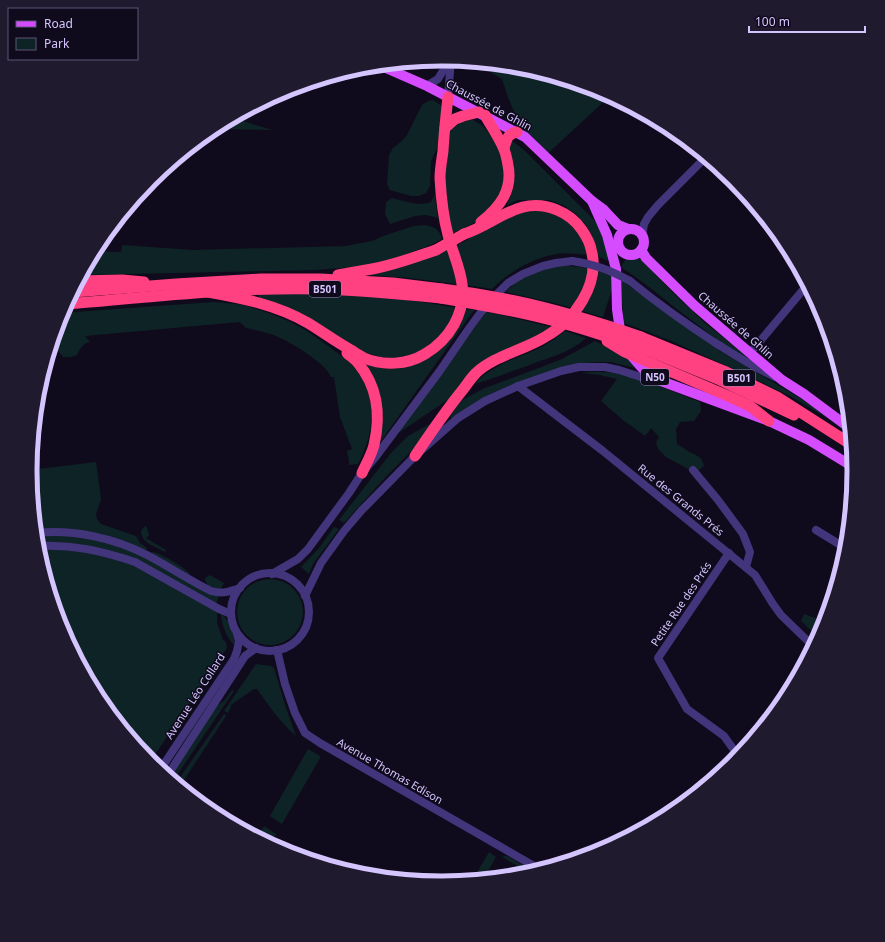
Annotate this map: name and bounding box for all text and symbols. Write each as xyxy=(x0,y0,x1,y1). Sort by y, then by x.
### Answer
legend xyxy=(8,8,138,60)
scale bar xyxy=(749,8,865,34)
text: 100 m xyxy=(755,13,790,30)
text: Road xyxy=(44,15,73,32)
text: Park xyxy=(44,35,70,52)
street label: Chaussée de Ghlin xyxy=(443,75,535,134)
road number: B501 xyxy=(309,281,341,297)
street label: Chaussée de Ghlin xyxy=(695,288,777,362)
road number: N50 xyxy=(641,369,669,385)
road number: B501 xyxy=(723,370,755,386)
street label: Rue des Grands Prés xyxy=(635,460,727,539)
street label: Petite Rue des Prés xyxy=(647,559,714,649)
street label: Avenue Léo Collard xyxy=(161,650,228,742)
street label: Avenue Thomas Edison xyxy=(335,734,446,807)

